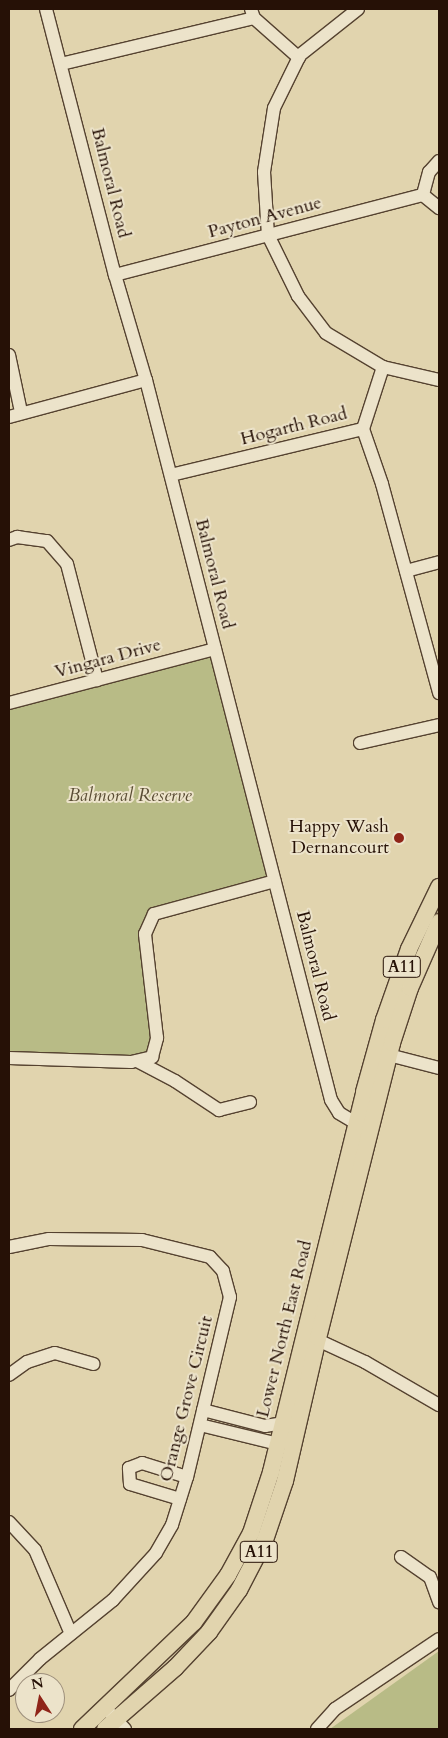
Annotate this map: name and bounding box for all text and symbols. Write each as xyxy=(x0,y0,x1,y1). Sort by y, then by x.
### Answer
street label: Balmoral Road xyxy=(86,126,134,240)
street label: Payton Avenue xyxy=(206,192,324,244)
street label: Hogarth Road xyxy=(238,403,350,451)
street label: Balmoral Road xyxy=(190,517,238,631)
street label: Vingara Drive xyxy=(53,634,163,684)
park label: Balmoral Reserve xyxy=(68,785,192,807)
place label: Happy Wash Dernancourt xyxy=(289,817,389,860)
marker: Happy Wash Dernancourt xyxy=(393,832,405,844)
street label: Balmoral Road xyxy=(291,909,339,1023)
road number: A11 xyxy=(382,954,422,980)
street label: Lower North East Road xyxy=(253,1238,317,1420)
street label: Orange Grove Circuit xyxy=(156,1314,218,1484)
road number: A11 xyxy=(239,1538,279,1565)
north arrow xyxy=(15,1673,65,1723)
text: N xyxy=(29,1673,45,1694)

